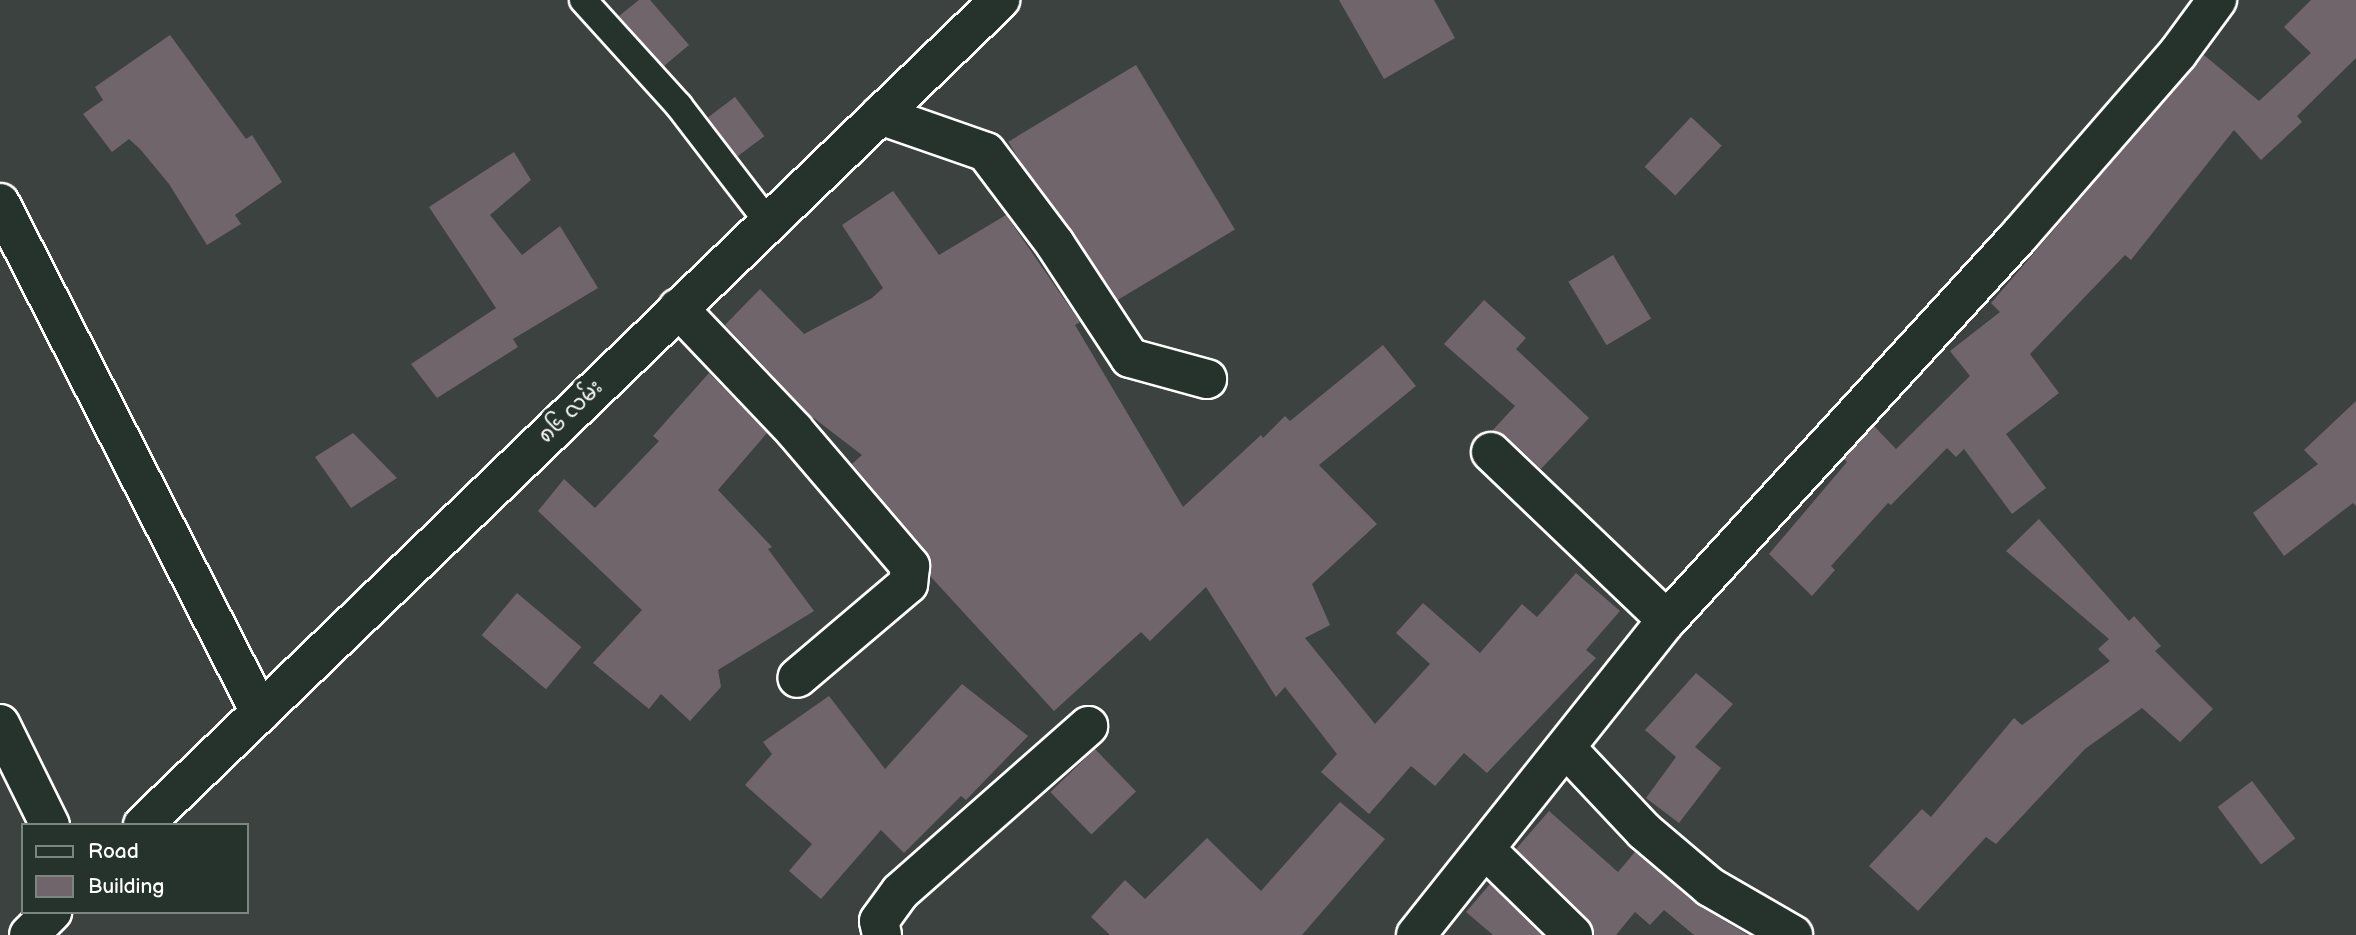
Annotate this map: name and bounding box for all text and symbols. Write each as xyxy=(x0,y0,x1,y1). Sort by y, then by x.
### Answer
street label: ၈၆ လမ်း xyxy=(534,375,608,449)
legend xyxy=(21,823,248,914)
text: Road xyxy=(88,839,139,864)
text: Building xyxy=(88,874,164,899)

